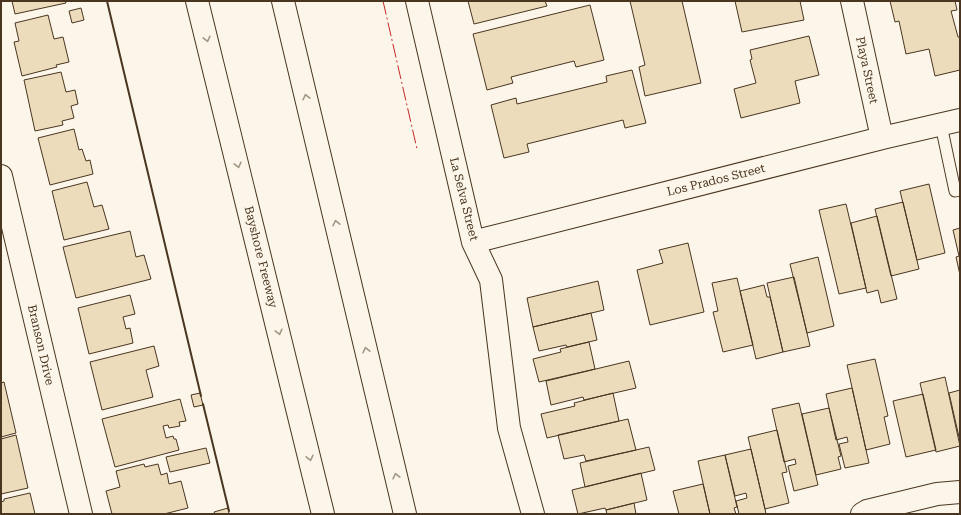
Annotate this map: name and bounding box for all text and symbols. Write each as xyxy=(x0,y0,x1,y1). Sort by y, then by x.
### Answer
street label: Playa Street xyxy=(853,35,881,105)
one-way arrow xyxy=(202,36,210,42)
one-way arrow xyxy=(302,93,310,100)
street label: La Selva Street xyxy=(447,156,481,243)
street label: Los Prados Street xyxy=(665,161,767,199)
one-way arrow xyxy=(233,162,241,168)
street label: Bayshore Freeway xyxy=(242,205,281,310)
one-way arrow xyxy=(332,220,340,226)
street label: Branson Drive xyxy=(25,303,57,387)
one-way arrow xyxy=(274,328,283,335)
one-way arrow xyxy=(362,346,370,353)
one-way arrow xyxy=(305,455,313,462)
one-way arrow xyxy=(392,473,401,480)

